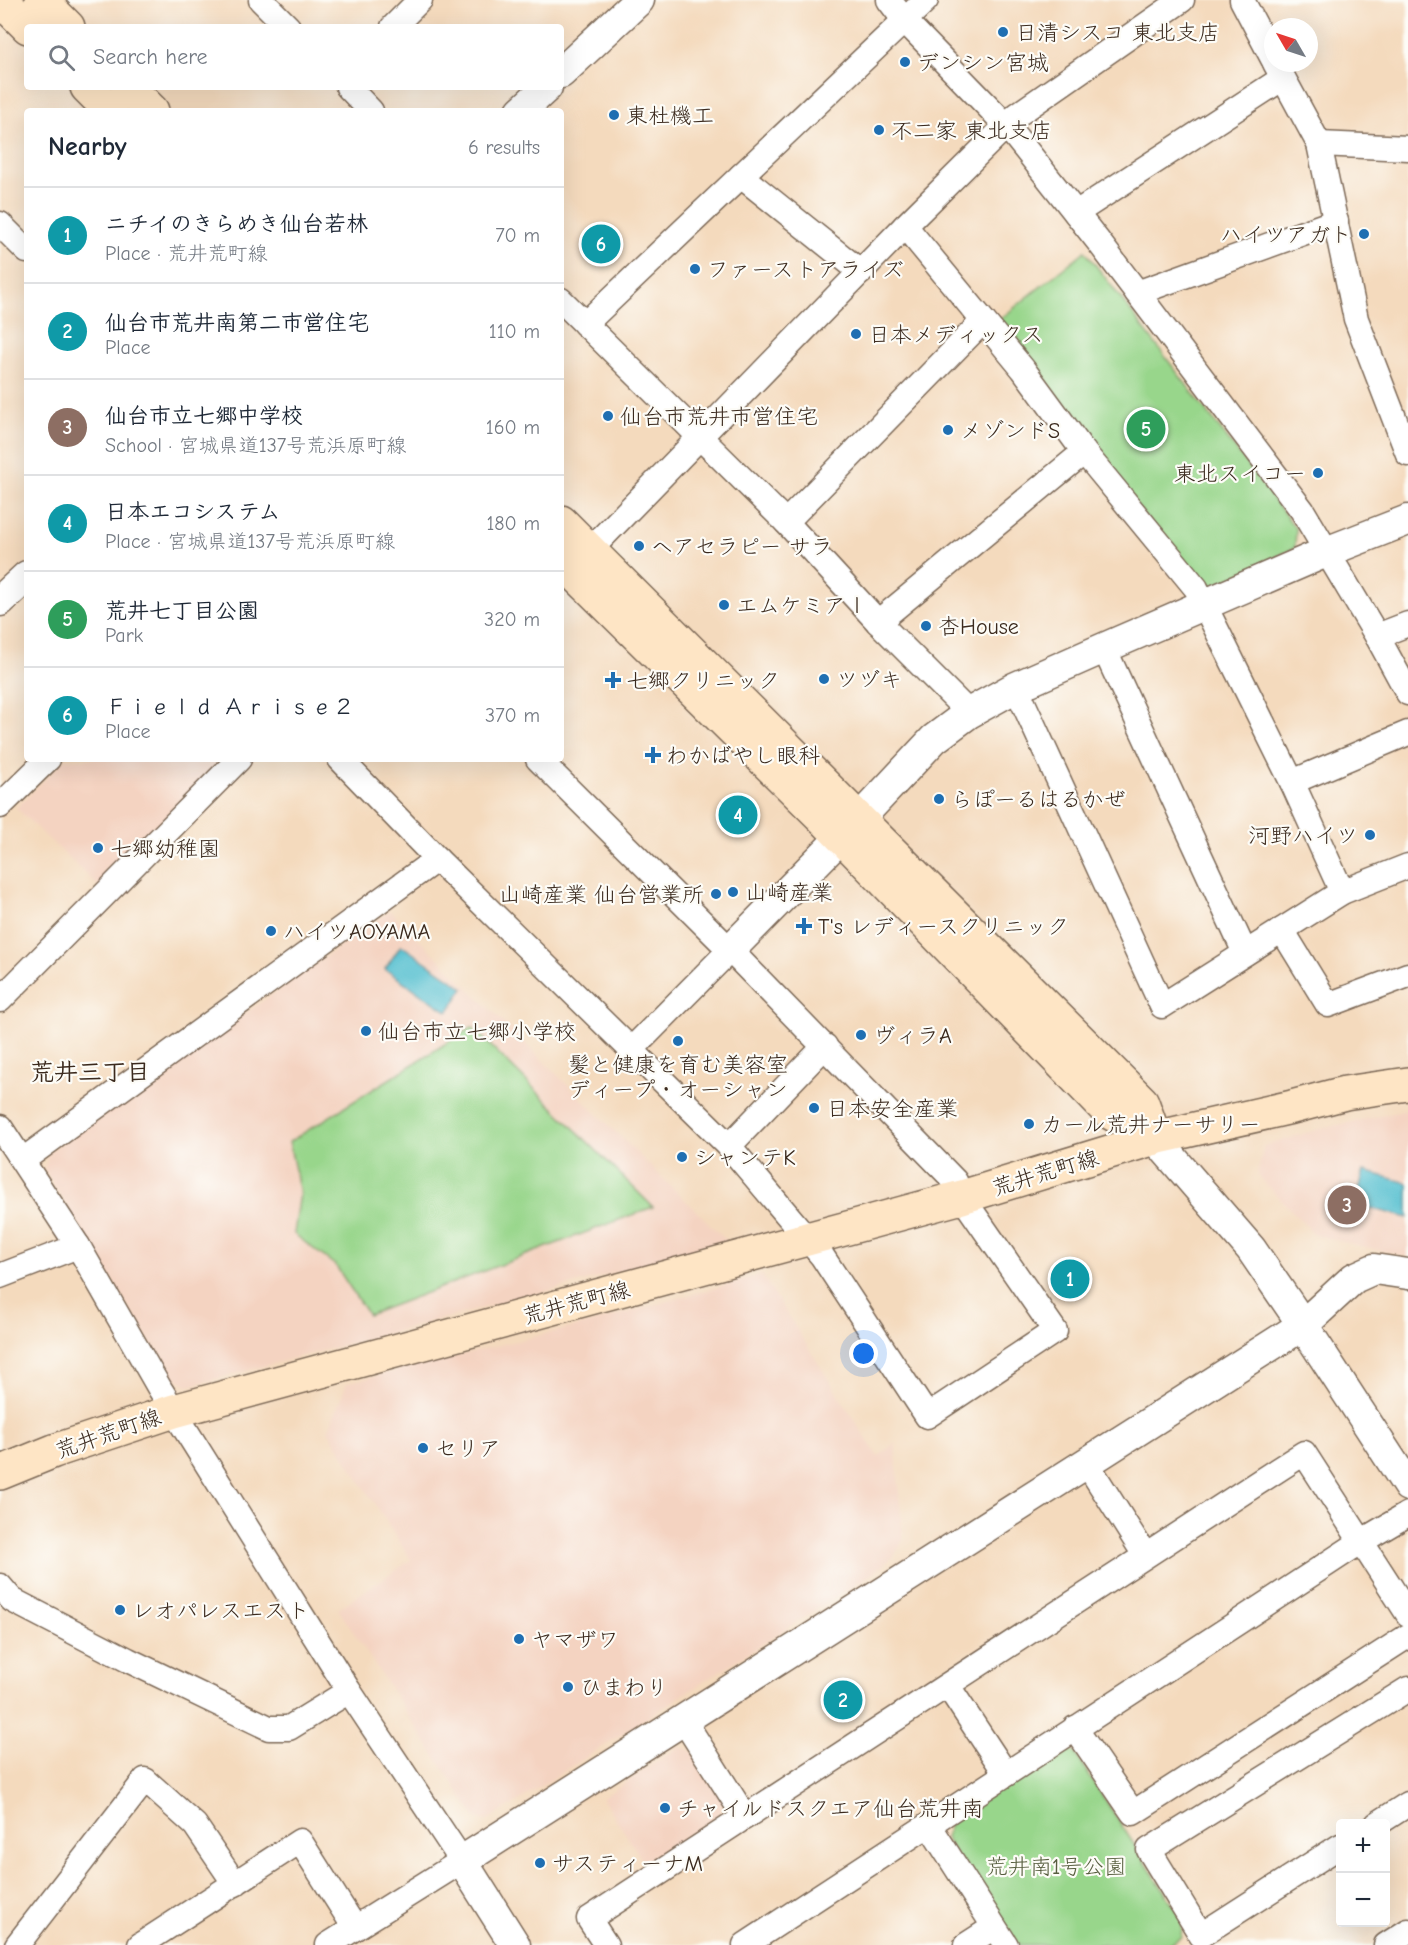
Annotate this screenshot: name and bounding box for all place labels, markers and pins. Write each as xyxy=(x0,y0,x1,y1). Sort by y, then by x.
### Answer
place label: 日清シスコ 東北支店 xyxy=(1015,20,1220,46)
marker: 日清シスコ 東北支店 xyxy=(996,25,1010,39)
place label: デンシン宮城 xyxy=(917,50,1049,76)
marker: デンシン宮城 xyxy=(898,55,912,69)
place label: 東杜機工 xyxy=(626,103,714,129)
marker: 東杜機工 xyxy=(607,108,621,122)
place label: 不二家 東北支店 xyxy=(891,118,1052,144)
marker: 不二家 東北支店 xyxy=(872,123,886,137)
pin: 6 xyxy=(582,222,620,266)
place label: ハイツアガト xyxy=(1220,222,1352,248)
marker: ハイツアガト xyxy=(1357,227,1371,241)
place label: ファーストアライズ xyxy=(707,257,904,283)
marker: ファーストアライズ xyxy=(688,262,702,276)
place label: 日本メディックス xyxy=(868,322,1044,348)
marker: 日本メディックス xyxy=(849,327,863,341)
place label: 仙台市荒井市営住宅 xyxy=(620,404,818,430)
pin: 5 xyxy=(1126,406,1166,452)
marker: 仙台市荒井市営住宅 xyxy=(601,409,615,423)
place label: メゾンドS xyxy=(960,418,1060,444)
marker: メゾンドS xyxy=(941,423,955,437)
place label: 東北スイコー xyxy=(1174,461,1306,487)
marker: 東北スイコー xyxy=(1311,466,1325,480)
place label: ヘアセラピー サラ xyxy=(651,534,833,560)
marker: ヘアセラピー サラ xyxy=(632,539,646,553)
place label: エムケミアⅠ xyxy=(736,593,868,619)
marker: エムケミアⅠ xyxy=(717,598,731,612)
place label: 杏House xyxy=(938,614,1019,640)
marker: 杏House xyxy=(919,619,933,633)
place label: ツヅキ xyxy=(836,667,902,693)
place label: 七郷クリニック xyxy=(626,668,780,694)
marker: 七郷クリニック xyxy=(604,671,622,689)
marker: ツヅキ xyxy=(817,672,831,686)
place label: わかばやし眼科 xyxy=(666,743,820,769)
marker: わかばやし眼科 xyxy=(644,746,662,764)
place label: らぽーるはるかぜ xyxy=(951,787,1126,813)
pin: 4 xyxy=(718,792,758,838)
marker: らぽーるはるかぜ xyxy=(932,792,946,806)
place label: 河野ハイツ xyxy=(1248,823,1358,849)
marker: 河野ハイツ xyxy=(1363,828,1377,842)
place label: 七郷幼稚園 xyxy=(110,836,220,862)
marker: 七郷幼稚園 xyxy=(91,841,105,855)
place label: 山崎産業 xyxy=(745,880,833,906)
place label: 山崎産業 仙台営業所 xyxy=(499,882,704,908)
marker: 山崎産業 xyxy=(726,885,740,899)
marker: 山崎産業 仙台営業所 xyxy=(709,887,723,901)
place label: T's レディースクリニック xyxy=(818,914,1069,940)
marker: T's レディースクリニック xyxy=(795,917,813,935)
place label: ハイツAOYAMA xyxy=(283,919,430,945)
marker: ハイツAOYAMA xyxy=(264,924,278,938)
place label: 仙台市立七郷小学校 xyxy=(378,1019,576,1045)
place label: ヴィラA xyxy=(873,1023,952,1049)
marker: 仙台市立七郷小学校 xyxy=(359,1024,373,1038)
marker: ヴィラA xyxy=(854,1028,868,1042)
marker: 髪と健康を育む美容室 ディープ・オーシャン xyxy=(671,1034,685,1048)
place label: 髪と健康を育む美容室 ディープ・オーシャン xyxy=(568,1052,788,1103)
place label: 日本安全産業 xyxy=(826,1096,958,1122)
marker: 日本安全産業 xyxy=(807,1101,821,1115)
place label: カール荒井ナーサリー xyxy=(1041,1112,1261,1138)
marker: カール荒井ナーサリー xyxy=(1022,1117,1036,1131)
place label: シャンテK xyxy=(694,1145,796,1171)
marker: シャンテK xyxy=(675,1150,689,1164)
pin: 3 xyxy=(1328,1182,1366,1228)
pin: 1 xyxy=(1050,1256,1090,1302)
place label: セリア xyxy=(435,1436,501,1462)
marker: セリア xyxy=(416,1441,430,1455)
place label: レオパレスエスト xyxy=(132,1598,310,1624)
marker: レオパレスエスト xyxy=(113,1603,127,1617)
place label: ヤマザワ xyxy=(531,1627,619,1653)
marker: ヤマザワ xyxy=(512,1632,526,1646)
place label: ひまわり xyxy=(580,1675,668,1701)
pin: 2 xyxy=(824,1678,862,1722)
marker: ひまわり xyxy=(561,1680,575,1694)
place label: チャイルドスクエア仙台荒井南 xyxy=(677,1796,983,1822)
marker: チャイルドスクエア仙台荒井南 xyxy=(658,1801,672,1815)
place label: サスティーナM xyxy=(552,1851,703,1877)
marker: サスティーナM xyxy=(533,1856,547,1870)

